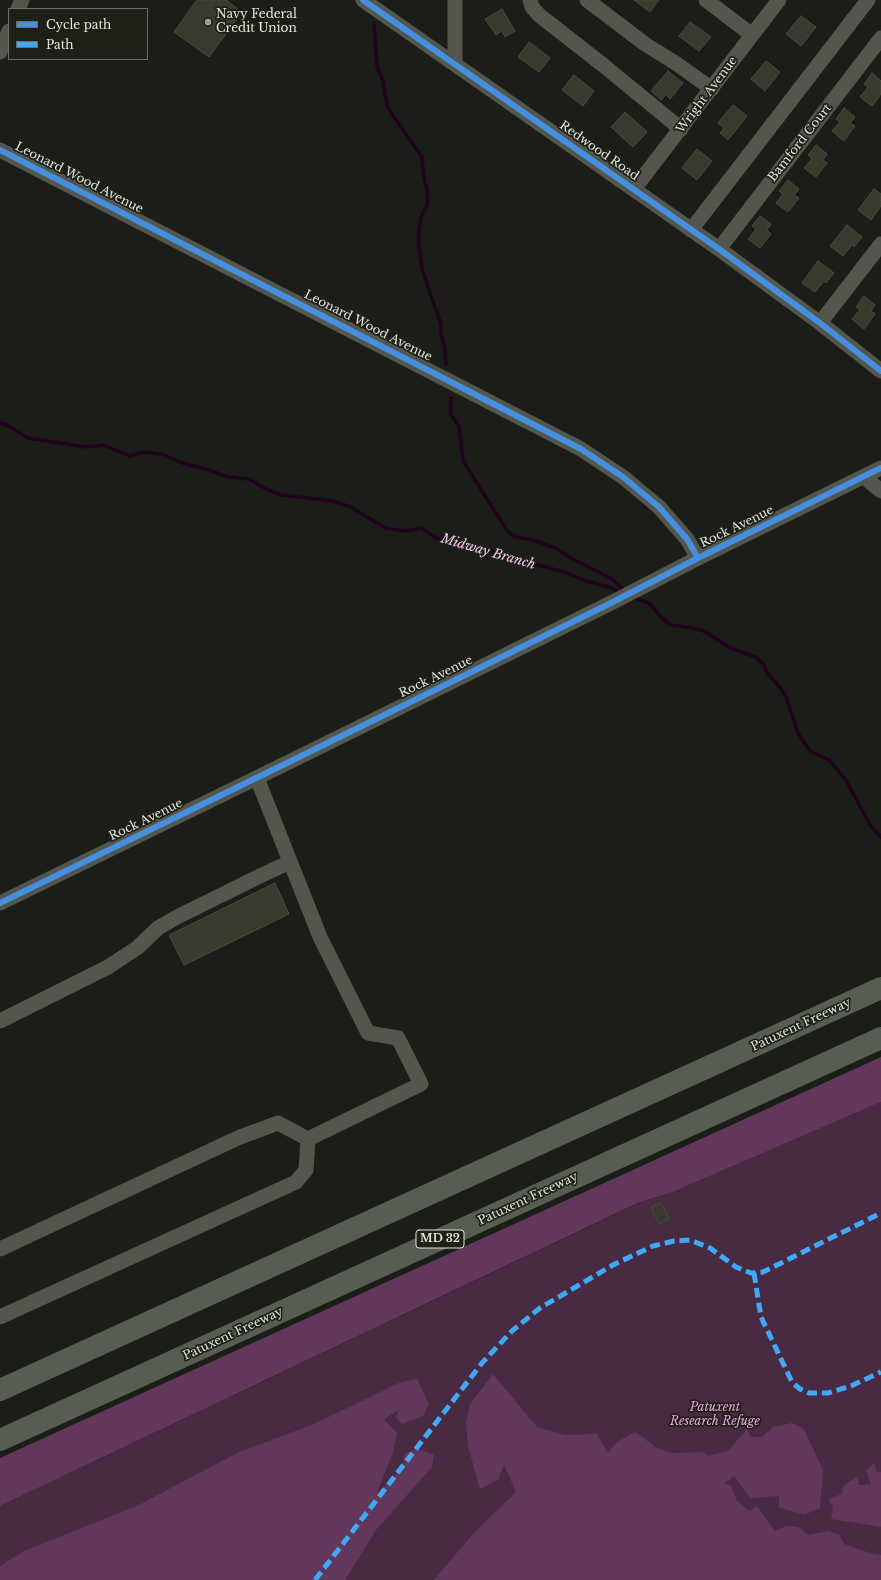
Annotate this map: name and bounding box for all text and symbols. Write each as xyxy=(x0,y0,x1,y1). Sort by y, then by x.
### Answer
legend xyxy=(8,8,148,60)
place label: Navy Federal Credit Union xyxy=(216,8,297,36)
text: Cycle path xyxy=(46,17,111,32)
marker: Navy Federal Credit Union xyxy=(203,17,213,27)
text: Path xyxy=(46,37,74,52)
street label: Wright Avenue xyxy=(673,54,741,136)
street label: Bamford Court xyxy=(765,101,835,185)
street label: Redwood Road xyxy=(557,118,641,184)
street label: Leonard Wood Avenue xyxy=(13,139,145,217)
street label: Leonard Wood Avenue xyxy=(302,287,434,365)
street label: Rock Avenue xyxy=(698,503,776,551)
water label: Midway Branch xyxy=(439,531,537,573)
street label: Rock Avenue xyxy=(397,653,475,701)
street label: Rock Avenue xyxy=(107,796,185,844)
street label: Patuxent Freeway xyxy=(749,995,853,1055)
street label: Patuxent Freeway xyxy=(476,1169,580,1229)
road number: MD 32 xyxy=(416,1230,464,1248)
street label: Patuxent Freeway xyxy=(181,1304,285,1364)
park label: Patuxent Research Refuge xyxy=(670,1401,760,1429)

